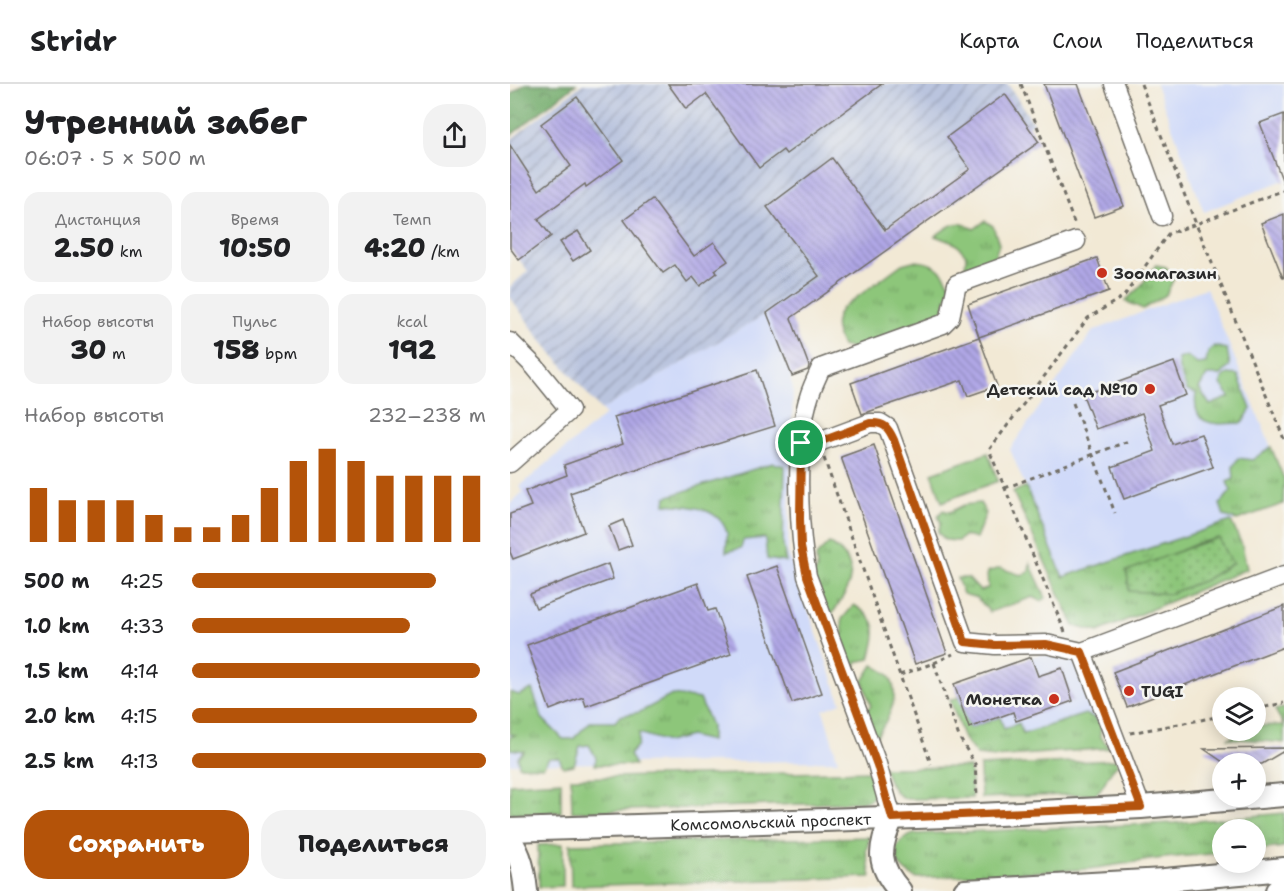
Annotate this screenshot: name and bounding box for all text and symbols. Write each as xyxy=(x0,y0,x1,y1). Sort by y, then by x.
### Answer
text: Stridr xyxy=(30,22,117,60)
text: Карта xyxy=(959,27,1019,55)
text: Слои xyxy=(1052,27,1103,55)
text: Поделиться xyxy=(1136,27,1254,55)
text: Утренний забег xyxy=(24,100,307,145)
button: share xyxy=(423,104,486,167)
text: 06:07 · 5 × 500 m xyxy=(24,145,206,171)
text: Дистанция xyxy=(55,209,141,230)
text: Время xyxy=(231,209,279,230)
text: Темп xyxy=(393,209,431,230)
text: 2.50 xyxy=(54,230,114,265)
text: 10:50 xyxy=(219,230,291,265)
text: 4:20 xyxy=(364,230,426,265)
text: km xyxy=(114,241,142,262)
text: /km xyxy=(426,241,460,262)
place label: Зоомагазин xyxy=(1114,263,1217,284)
marker: Зоомагазин xyxy=(1095,266,1109,280)
text: Набор высоты xyxy=(42,311,154,332)
text: Пульс xyxy=(233,311,277,332)
text: kcal xyxy=(396,311,428,332)
text: 30 xyxy=(70,332,107,367)
text: 158 xyxy=(213,332,260,367)
text: 192 xyxy=(388,332,436,367)
text: m xyxy=(107,343,126,364)
text: bpm xyxy=(260,343,297,364)
place label: Детский сад №10 xyxy=(987,379,1138,400)
marker: Детский сад №10 xyxy=(1143,382,1157,396)
text: Набор высоты xyxy=(24,402,164,428)
text: 232–238 m xyxy=(368,402,486,428)
pin xyxy=(775,417,826,468)
icon: arrive xyxy=(784,426,817,459)
text: 500 m xyxy=(24,568,90,594)
text: 4:25 xyxy=(120,568,164,594)
text: 1.0 km xyxy=(24,613,89,639)
text: 4:33 xyxy=(120,613,164,639)
text: 1.5 km xyxy=(24,658,88,684)
text: 4:14 xyxy=(120,658,159,684)
place label: TUGI xyxy=(1141,681,1184,702)
marker: TUGI xyxy=(1122,684,1136,698)
map controls xyxy=(1212,687,1266,873)
button: layers xyxy=(1212,687,1266,741)
place label: Монетка xyxy=(966,689,1042,710)
marker: Монетка xyxy=(1047,692,1061,706)
text: 2.0 km xyxy=(24,703,95,729)
text: 4:15 xyxy=(120,703,158,729)
text: 2.5 km xyxy=(24,748,94,774)
text: 4:13 xyxy=(120,748,159,774)
button: + xyxy=(1212,753,1266,807)
street label: Комсомольский проспект xyxy=(670,808,872,836)
button: Сохранить xyxy=(24,810,249,879)
button: Поделиться xyxy=(261,810,486,879)
button: − xyxy=(1212,819,1266,873)

